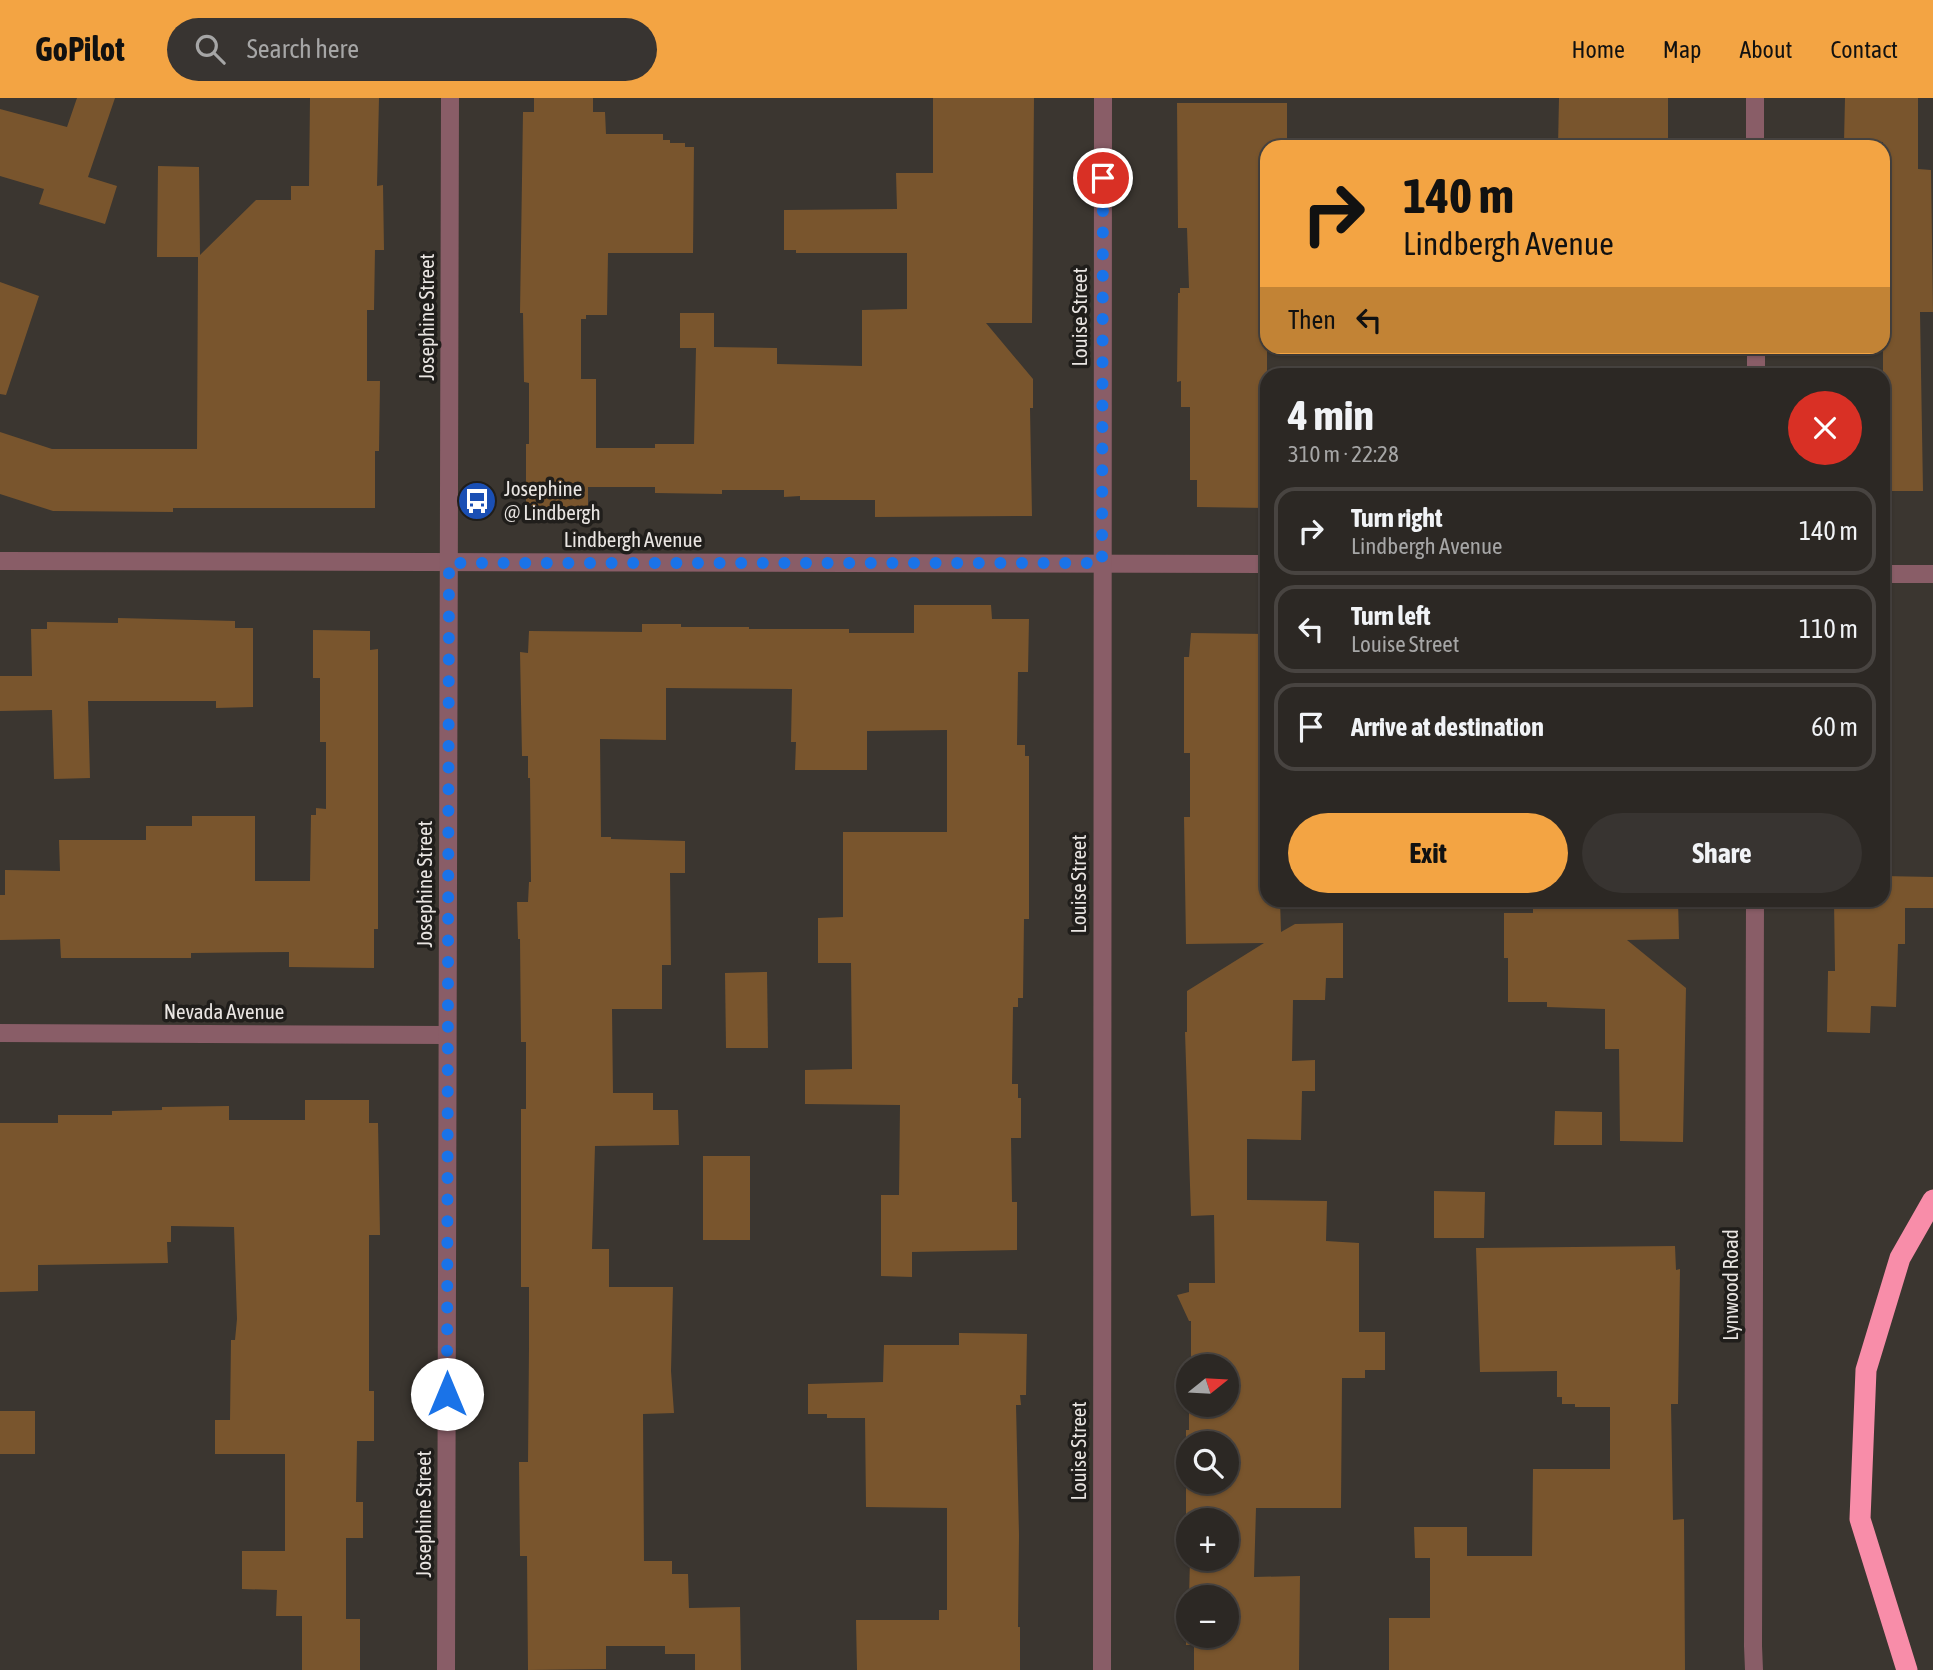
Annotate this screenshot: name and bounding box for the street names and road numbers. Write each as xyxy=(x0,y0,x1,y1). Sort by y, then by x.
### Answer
street label: Josephine Street xyxy=(414,253,438,381)
street label: Louise Street xyxy=(1067,268,1091,366)
street label: Lindbergh Avenue xyxy=(564,527,702,551)
street label: Josephine Street xyxy=(412,820,436,948)
street label: Louise Street xyxy=(1066,835,1090,933)
street label: Nevada Avenue xyxy=(164,999,284,1023)
street label: Lynwood Road xyxy=(1718,1229,1742,1341)
street label: Louise Street xyxy=(1066,1402,1090,1500)
street label: Josephine Street xyxy=(411,1450,435,1578)

